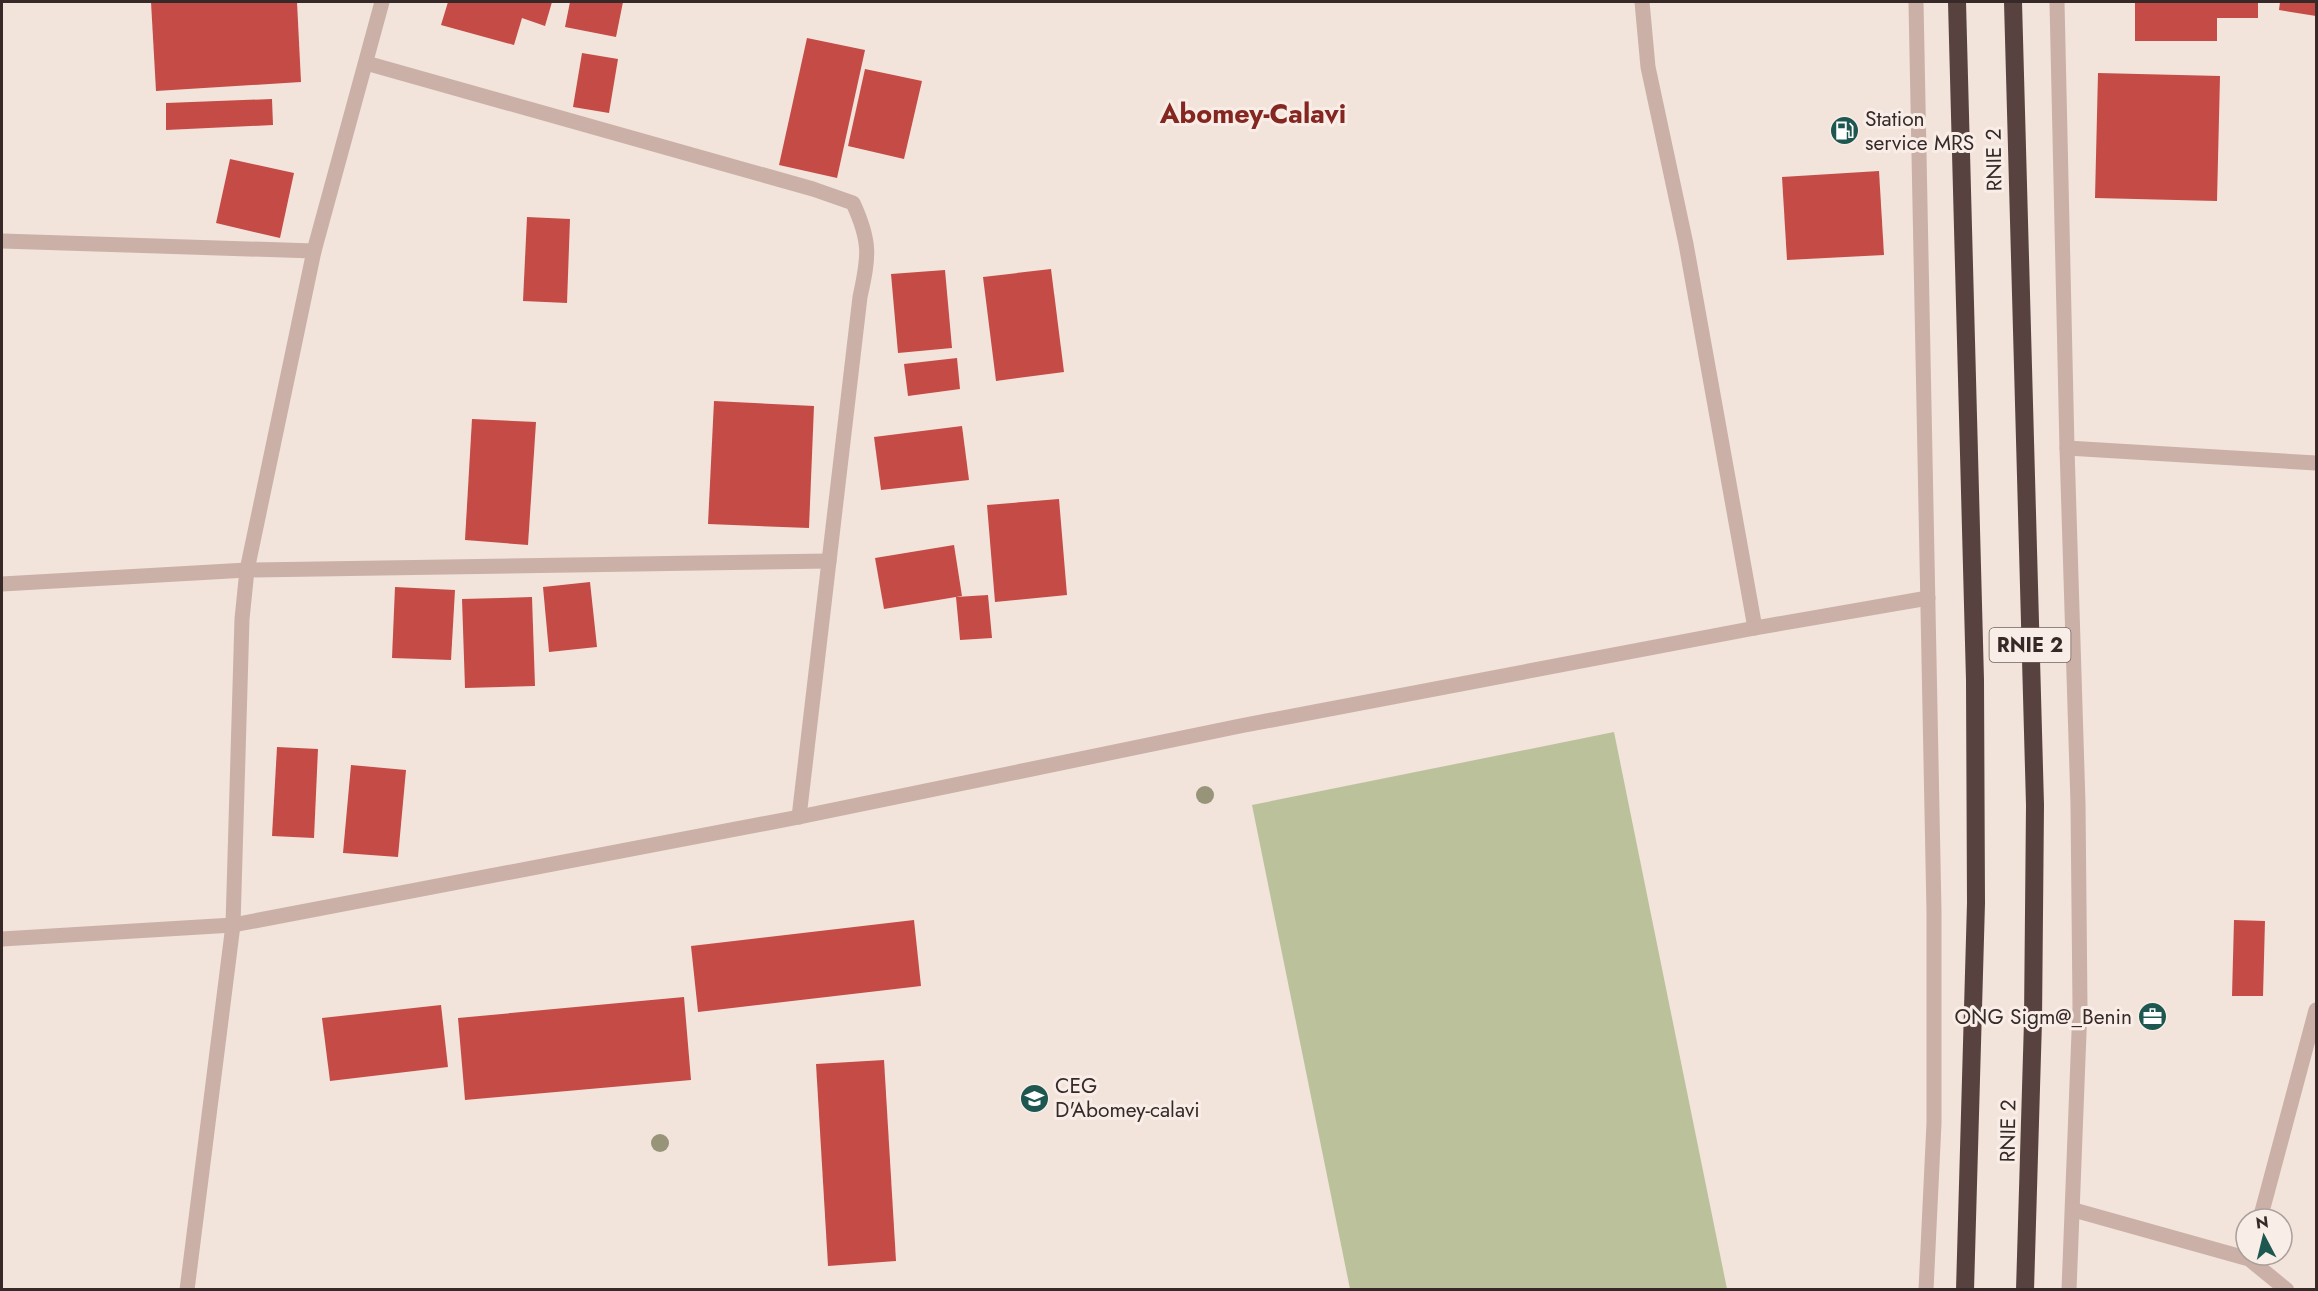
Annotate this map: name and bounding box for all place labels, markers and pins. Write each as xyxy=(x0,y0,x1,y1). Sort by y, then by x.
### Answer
place label: Station service MRS xyxy=(1865,104,1974,158)
fuel station icon: Station service MRS xyxy=(1828,115,1860,147)
office icon: ONG Sigm@_Benin xyxy=(2137,1001,2169,1033)
place label: ONG Sigm@_Benin xyxy=(1955,1002,2132,1032)
place label: CEG D'Abomey-calavi xyxy=(1055,1071,1200,1125)
school or university icon: CEG D'Abomey-calavi xyxy=(1018,1082,1050,1114)

